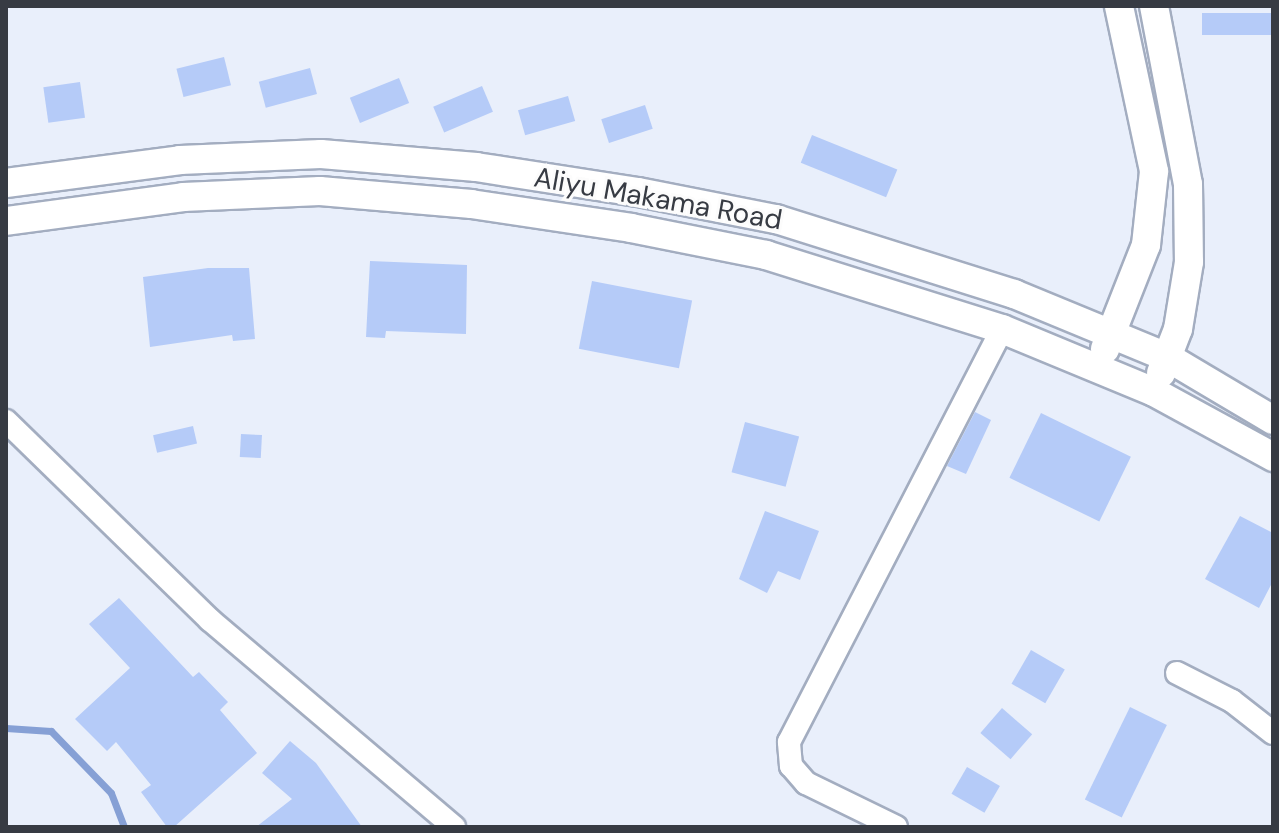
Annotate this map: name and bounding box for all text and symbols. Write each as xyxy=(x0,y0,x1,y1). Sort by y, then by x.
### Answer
street label: Aliyu Makama Road xyxy=(531,161,785,237)

